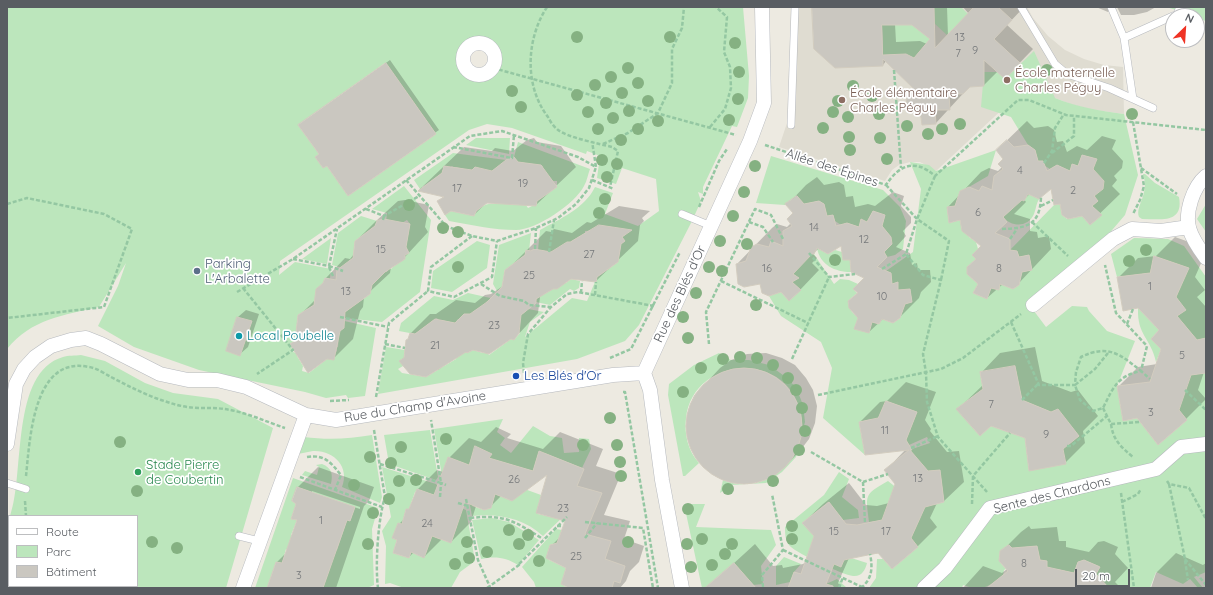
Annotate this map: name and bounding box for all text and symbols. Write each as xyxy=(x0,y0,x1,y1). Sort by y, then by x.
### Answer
north arrow xyxy=(1165,8,1205,48)
text: N xyxy=(1183,10,1196,26)
house number: 13 xyxy=(955,31,965,45)
house number: 9 xyxy=(972,44,978,58)
house number: 7 xyxy=(955,47,961,61)
place label: École maternelle Charles Péguy xyxy=(1015,65,1115,96)
marker: École maternelle Charles Péguy xyxy=(1002,75,1012,85)
place label: École élémentaire Charles Péguy xyxy=(850,85,957,116)
marker: École élémentaire Charles Péguy xyxy=(837,95,847,105)
street label: Allée des Épines xyxy=(784,146,880,190)
house number: 4 xyxy=(1017,164,1023,178)
house number: 19 xyxy=(518,177,528,191)
house number: 17 xyxy=(452,182,462,196)
house number: 2 xyxy=(1070,184,1076,198)
house number: 6 xyxy=(975,206,981,220)
house number: 14 xyxy=(809,221,819,235)
house number: 12 xyxy=(859,233,869,247)
house number: 15 xyxy=(376,243,386,257)
street label: Rue des Blés d'Or xyxy=(651,243,709,345)
house number: 27 xyxy=(583,248,595,262)
place label: Parking L'Arbalette xyxy=(205,256,270,287)
house number: 16 xyxy=(762,262,772,276)
house number: 8 xyxy=(996,262,1002,276)
marker: Parking L'Arbalette xyxy=(192,266,202,276)
house number: 25 xyxy=(523,269,535,283)
house number: 1 xyxy=(1148,280,1152,294)
house number: 13 xyxy=(341,285,351,299)
house number: 10 xyxy=(877,290,887,304)
house number: 23 xyxy=(488,319,500,333)
place label: Local Poubelle xyxy=(247,328,334,344)
marker: Local Poubelle xyxy=(234,331,244,341)
house number: 21 xyxy=(430,339,440,353)
house number: 5 xyxy=(1179,349,1185,363)
place label: Les Blés d'Or xyxy=(524,368,602,384)
marker: Les Blés d'Or xyxy=(511,371,521,381)
street label: Rue du Champ d'Avoine xyxy=(343,388,487,426)
house number: 7 xyxy=(988,398,994,412)
house number: 3 xyxy=(1148,406,1154,420)
house number: 11 xyxy=(881,424,889,438)
house number: 9 xyxy=(1043,428,1049,442)
place label: Stade Pierre de Coubertin xyxy=(146,457,223,488)
marker: Stade Pierre de Coubertin xyxy=(133,467,143,477)
house number: 13 xyxy=(913,472,923,486)
house number: 26 xyxy=(508,473,520,487)
street label: Sente des Chardons xyxy=(992,473,1112,517)
house number: 23 xyxy=(557,502,569,516)
house number: 1 xyxy=(319,514,323,528)
legend xyxy=(8,515,138,587)
house number: 24 xyxy=(421,517,433,531)
text: Route xyxy=(46,524,79,539)
house number: 15 xyxy=(829,525,839,539)
house number: 17 xyxy=(881,525,891,539)
text: Parc xyxy=(46,544,71,559)
house number: 25 xyxy=(570,550,582,564)
house number: 8 xyxy=(1021,557,1027,571)
scale bar xyxy=(1077,561,1132,587)
text: Bâtiment xyxy=(46,564,96,579)
text: 20 m xyxy=(1082,568,1110,583)
house number: 3 xyxy=(296,569,302,583)

